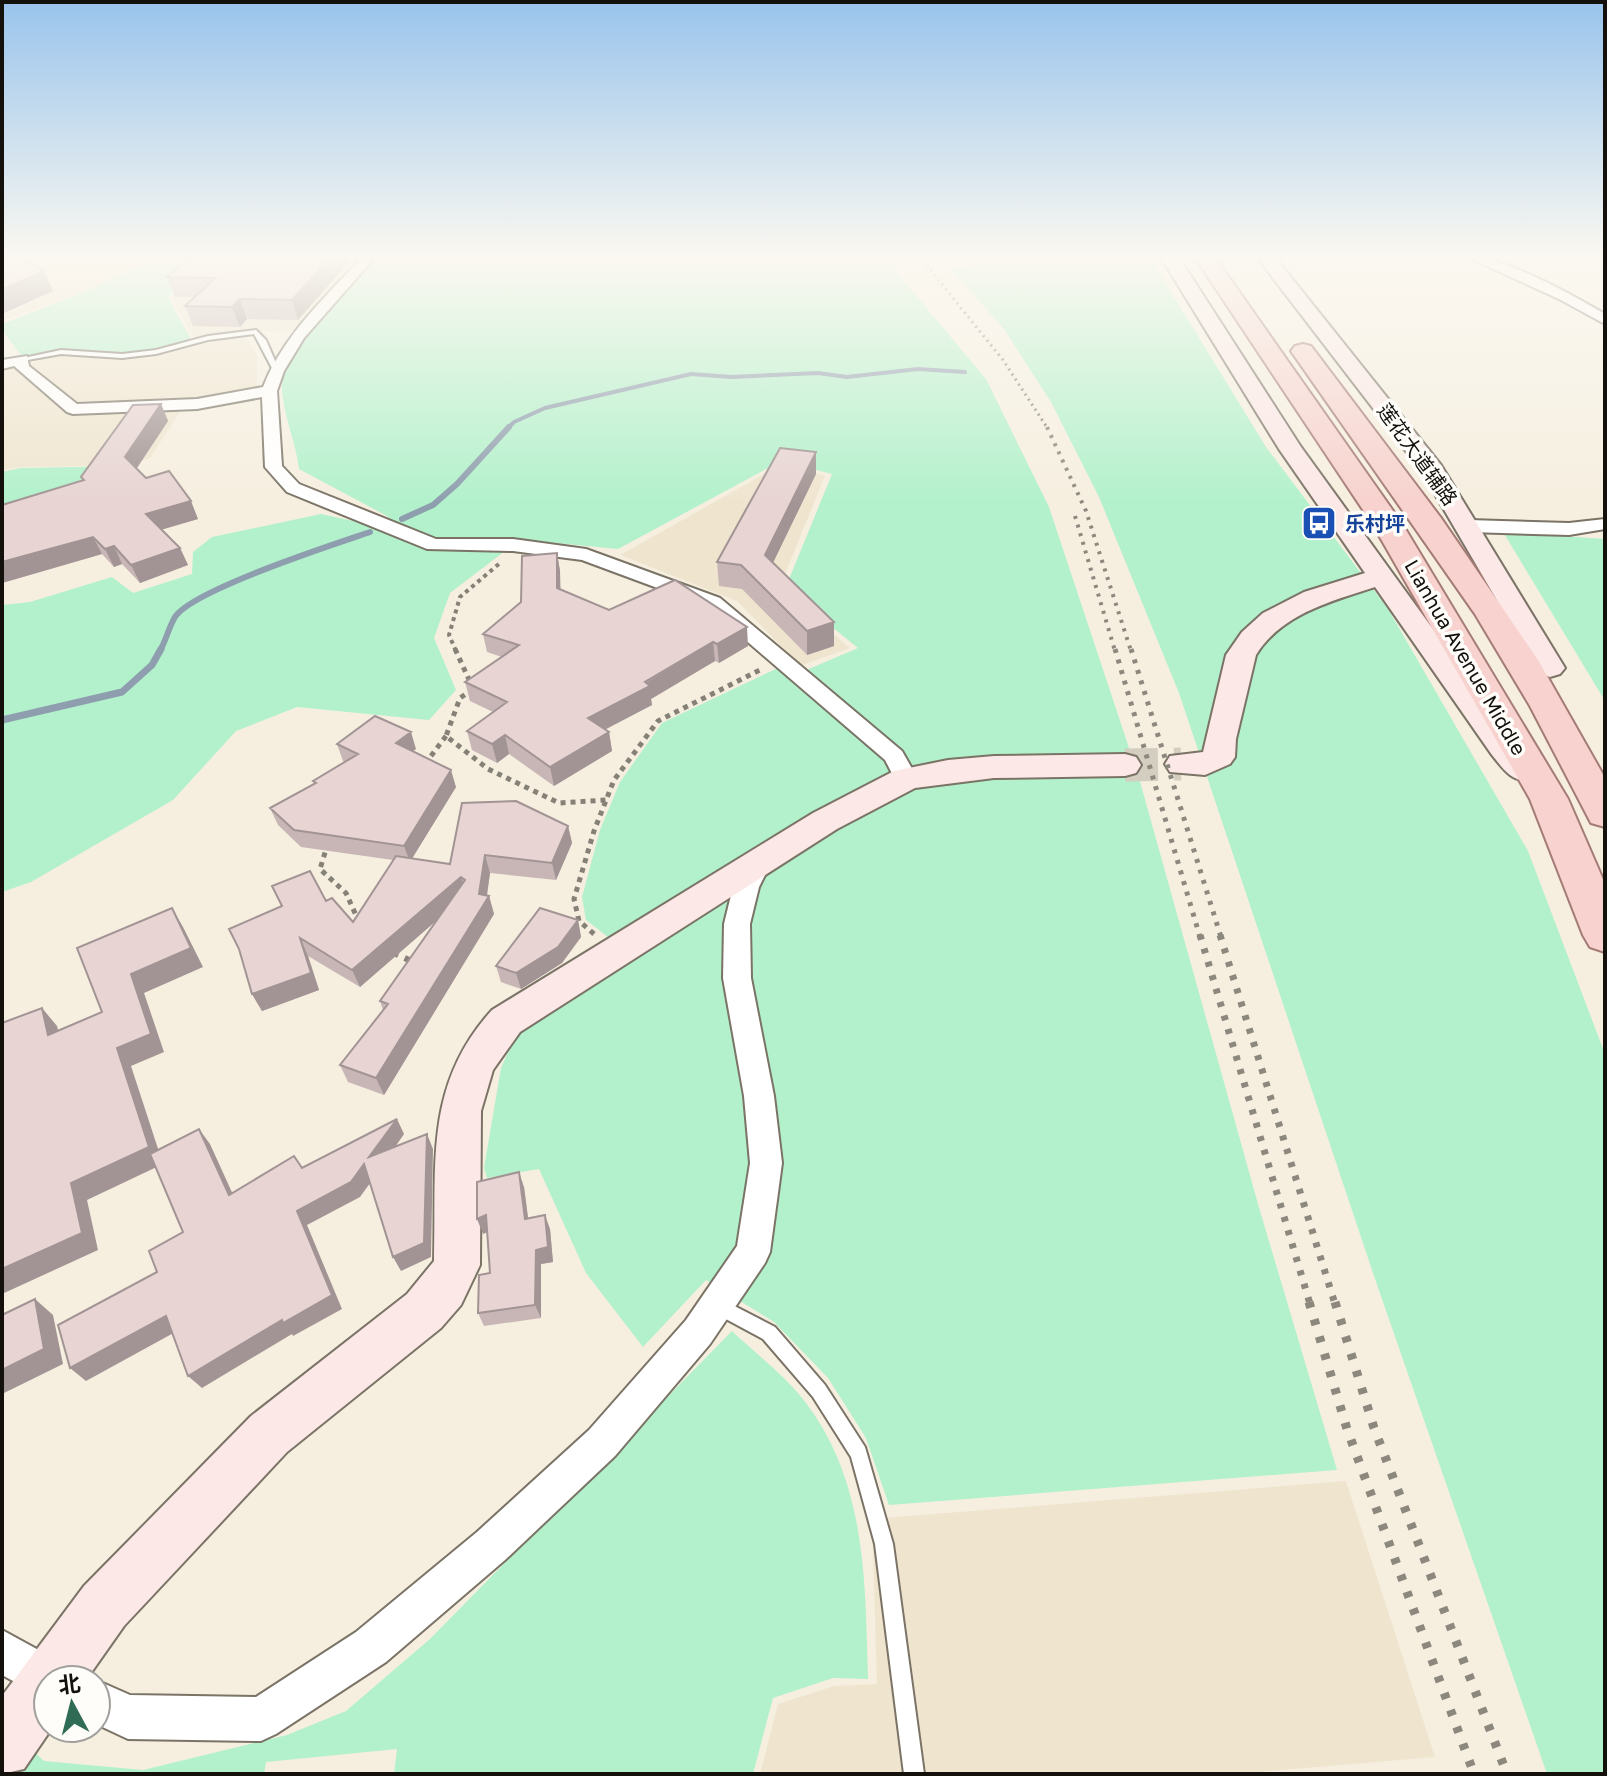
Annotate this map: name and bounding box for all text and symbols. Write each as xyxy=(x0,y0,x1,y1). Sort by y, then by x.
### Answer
street label: 莲花大道辅路 xyxy=(1373,398,1463,510)
bus stop icon: 乐村坪 xyxy=(1300,504,1338,542)
place label: 乐村坪 xyxy=(1345,511,1405,535)
street label: Lianhua Avenue Middle xyxy=(1400,555,1532,759)
north arrow xyxy=(32,1664,112,1744)
text: 北 xyxy=(57,1669,82,1698)

